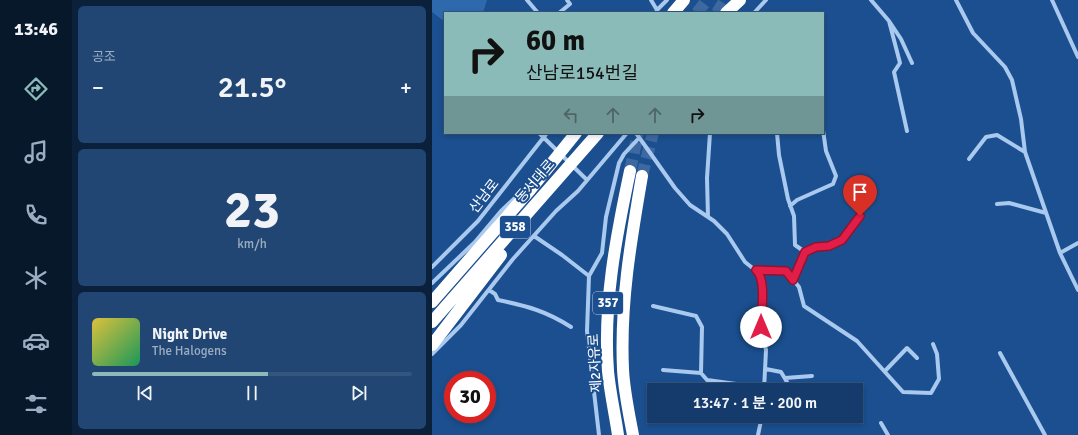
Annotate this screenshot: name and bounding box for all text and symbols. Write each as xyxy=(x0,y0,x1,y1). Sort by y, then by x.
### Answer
text: 13:46 xyxy=(14,18,58,40)
text: 60 m xyxy=(526,24,585,58)
icon: right xyxy=(460,28,512,80)
text: 공조 xyxy=(92,49,116,65)
text: 산남로154번길 xyxy=(526,62,638,84)
text: 21.5° xyxy=(218,69,286,106)
text: − xyxy=(92,74,104,101)
text: + xyxy=(400,74,412,101)
icon: directions xyxy=(22,75,50,103)
icon: left xyxy=(560,104,582,126)
icon: ahead xyxy=(602,104,624,126)
icon: ahead xyxy=(644,104,666,126)
icon: right xyxy=(686,104,708,126)
icon: music xyxy=(22,138,50,166)
street label: 동서대로 xyxy=(512,156,558,206)
street label: 산남로 xyxy=(465,175,503,216)
pin xyxy=(843,175,877,216)
text: 23 xyxy=(224,178,280,242)
icon: arrive xyxy=(849,181,871,203)
icon: phone xyxy=(22,201,50,229)
road number: 358 xyxy=(500,216,530,238)
text: km/h xyxy=(237,236,267,252)
icon: climate xyxy=(22,264,50,292)
road number: 357 xyxy=(593,292,623,314)
position arrow xyxy=(740,306,782,348)
text: Night Drive xyxy=(152,325,227,343)
icon: car xyxy=(22,327,50,355)
street label: 제2자유로 xyxy=(585,333,605,393)
text: The Halogens xyxy=(152,343,227,359)
speed limit sign: 30 xyxy=(444,371,496,423)
icon: previous xyxy=(134,382,156,404)
icon: pause xyxy=(241,382,263,404)
icon: next xyxy=(348,382,370,404)
icon: filters xyxy=(22,390,50,418)
text: 13:47 · 1 분 · 200 m xyxy=(693,394,817,412)

